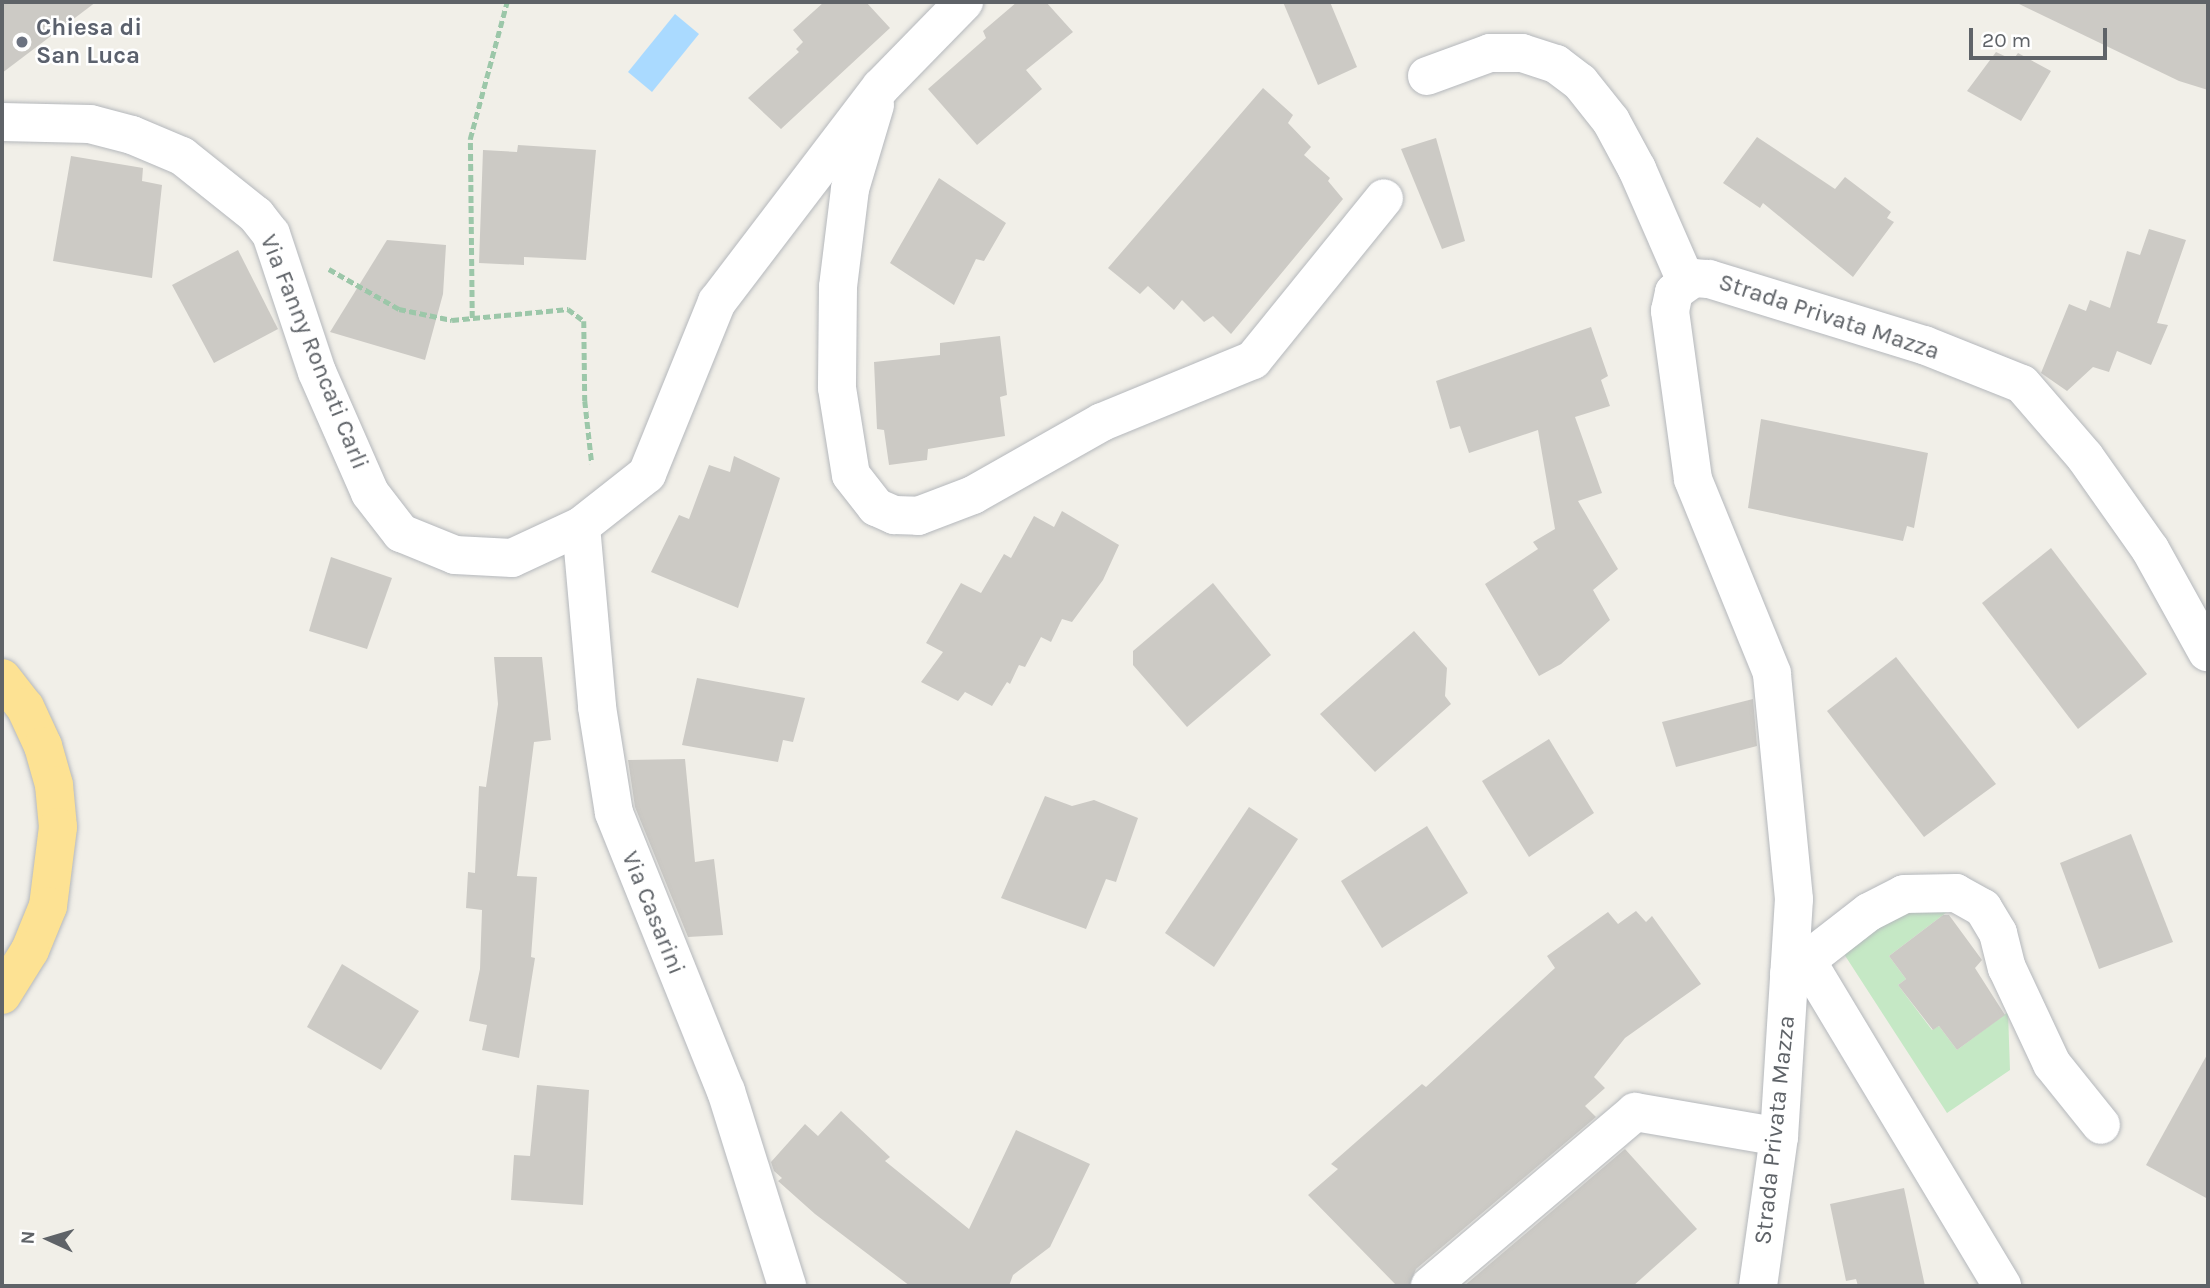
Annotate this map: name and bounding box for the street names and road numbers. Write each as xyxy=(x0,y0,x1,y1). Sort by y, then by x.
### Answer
street label: Via Fanny Roncati Carli xyxy=(254,230,374,474)
street label: Strada Privata Mazza xyxy=(1715,268,1943,366)
street label: Via Casarini xyxy=(615,847,691,979)
street label: Strada Privata Mazza xyxy=(1749,1014,1801,1246)

